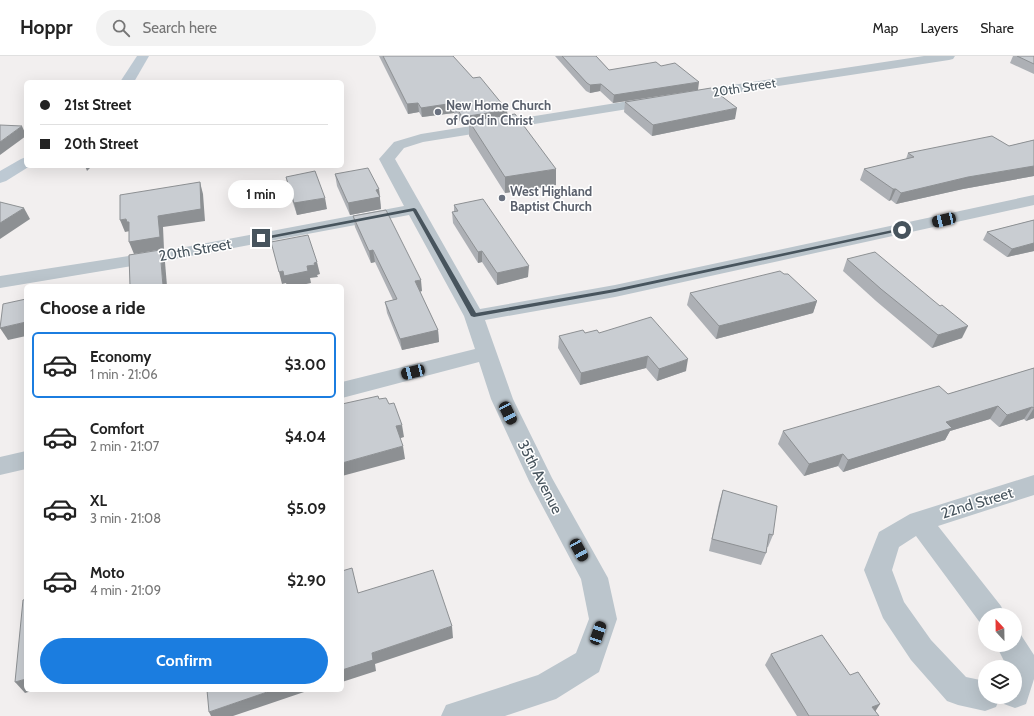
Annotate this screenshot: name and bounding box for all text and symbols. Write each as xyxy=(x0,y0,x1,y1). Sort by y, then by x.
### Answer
search box xyxy=(96,10,376,46)
text: Hoppr xyxy=(20,16,72,39)
icon: search xyxy=(110,17,132,39)
text: Search here xyxy=(142,19,217,37)
text: Map xyxy=(873,19,898,37)
text: Layers xyxy=(920,19,958,37)
text: Share xyxy=(980,19,1014,37)
street label: 20th Street xyxy=(711,74,777,100)
text: 21st Street xyxy=(64,96,131,114)
place label: New Home Church of God in Christ xyxy=(446,97,551,128)
marker: New Home Church of God in Christ xyxy=(433,107,443,117)
text: 20th Street xyxy=(64,135,138,153)
callout: 1 min xyxy=(228,180,294,208)
place label: West Highland Baptist Church xyxy=(510,183,592,214)
text: 1 min xyxy=(246,186,276,202)
marker: West Highland Baptist Church xyxy=(497,193,507,203)
car xyxy=(931,211,957,229)
route start xyxy=(893,221,911,239)
route end xyxy=(252,229,270,247)
street label: 20th Street xyxy=(157,235,233,265)
text: Choose a ride xyxy=(40,297,145,319)
icon: car xyxy=(42,347,78,383)
text: Economy xyxy=(90,348,151,366)
text: $3.00 xyxy=(285,356,326,374)
car xyxy=(400,363,426,381)
text: 1 min · 21:06 xyxy=(90,366,158,382)
car xyxy=(497,400,519,426)
icon: car xyxy=(42,419,78,455)
text: Comfort xyxy=(90,420,144,438)
text: $4.04 xyxy=(285,428,326,446)
street label: 35th Avenue xyxy=(514,437,566,517)
text: 2 min · 21:07 xyxy=(90,438,159,454)
street label: 22nd Street xyxy=(939,484,1015,522)
icon: car xyxy=(42,491,78,527)
text: XL xyxy=(90,492,107,510)
text: $5.09 xyxy=(287,500,326,518)
text: 3 min · 21:08 xyxy=(90,510,161,526)
car xyxy=(568,537,590,563)
icon: car xyxy=(42,563,78,599)
text: Moto xyxy=(90,564,124,582)
text: $2.90 xyxy=(287,572,326,590)
text: 4 min · 21:09 xyxy=(90,582,161,598)
north arrow xyxy=(978,608,1022,652)
map controls xyxy=(978,608,1022,704)
car xyxy=(588,620,608,646)
button: Confirm xyxy=(40,638,328,684)
button: layers xyxy=(978,660,1022,704)

